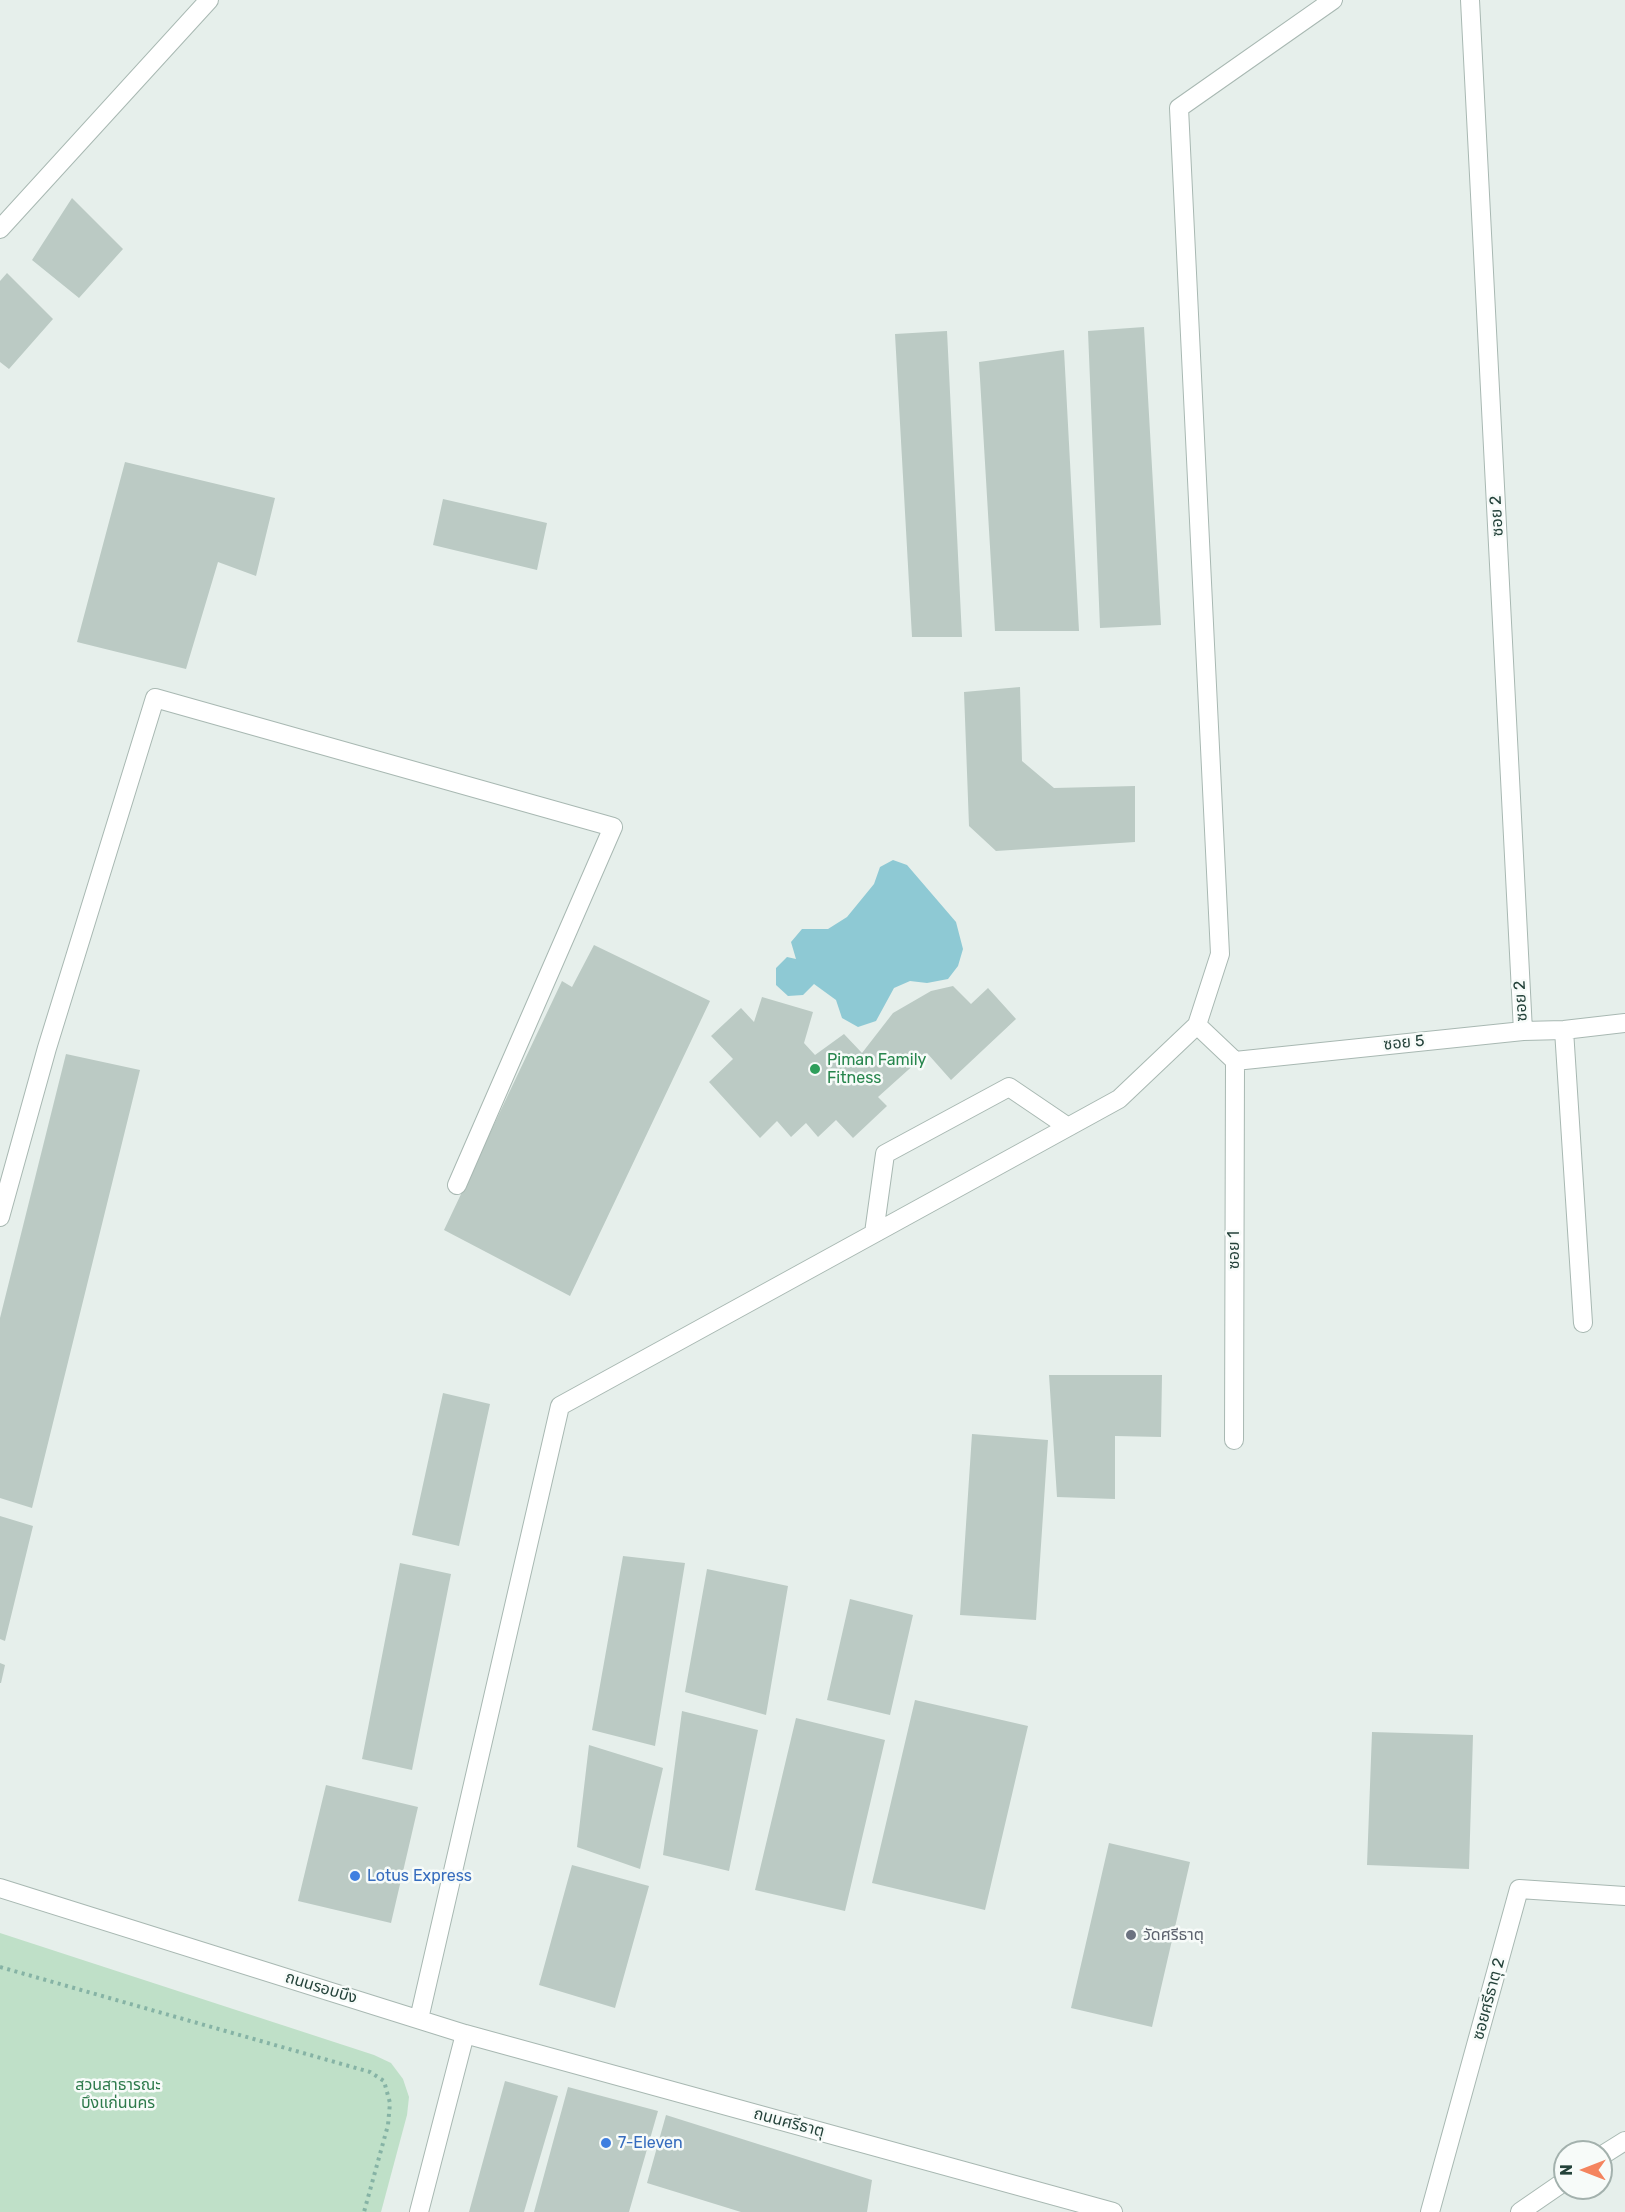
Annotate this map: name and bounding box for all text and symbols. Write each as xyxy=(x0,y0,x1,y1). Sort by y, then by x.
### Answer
street label: ซอย 2 xyxy=(1486,495,1508,537)
street label: ซอย 2 xyxy=(1510,980,1532,1022)
street label: ซอย 5 xyxy=(1383,1031,1425,1055)
place label: Piman Family Fitness xyxy=(827,1050,926,1088)
marker: Piman Family Fitness xyxy=(808,1062,822,1076)
street label: ซอย 1 xyxy=(1224,1231,1244,1269)
place label: Lotus Express xyxy=(367,1866,472,1886)
marker: Lotus Express xyxy=(348,1869,362,1883)
place label: วัดศรีธาตุ xyxy=(1143,1925,1204,1945)
marker: วัดศรีธาตุ xyxy=(1124,1928,1138,1942)
street label: ซอยศรีธาตุ 2 xyxy=(1469,1956,1509,2042)
street label: ถนนรอบบึง xyxy=(283,1968,359,2008)
park label: สวนสาธารณะ บึงแก่นนคร xyxy=(75,2075,161,2113)
street label: ถนนศรีธาตุ xyxy=(752,2104,826,2142)
place label: 7-Eleven xyxy=(618,2133,683,2153)
marker: 7-Eleven xyxy=(599,2136,613,2150)
north arrow xyxy=(1553,2140,1613,2200)
text: N xyxy=(1557,2164,1576,2176)

